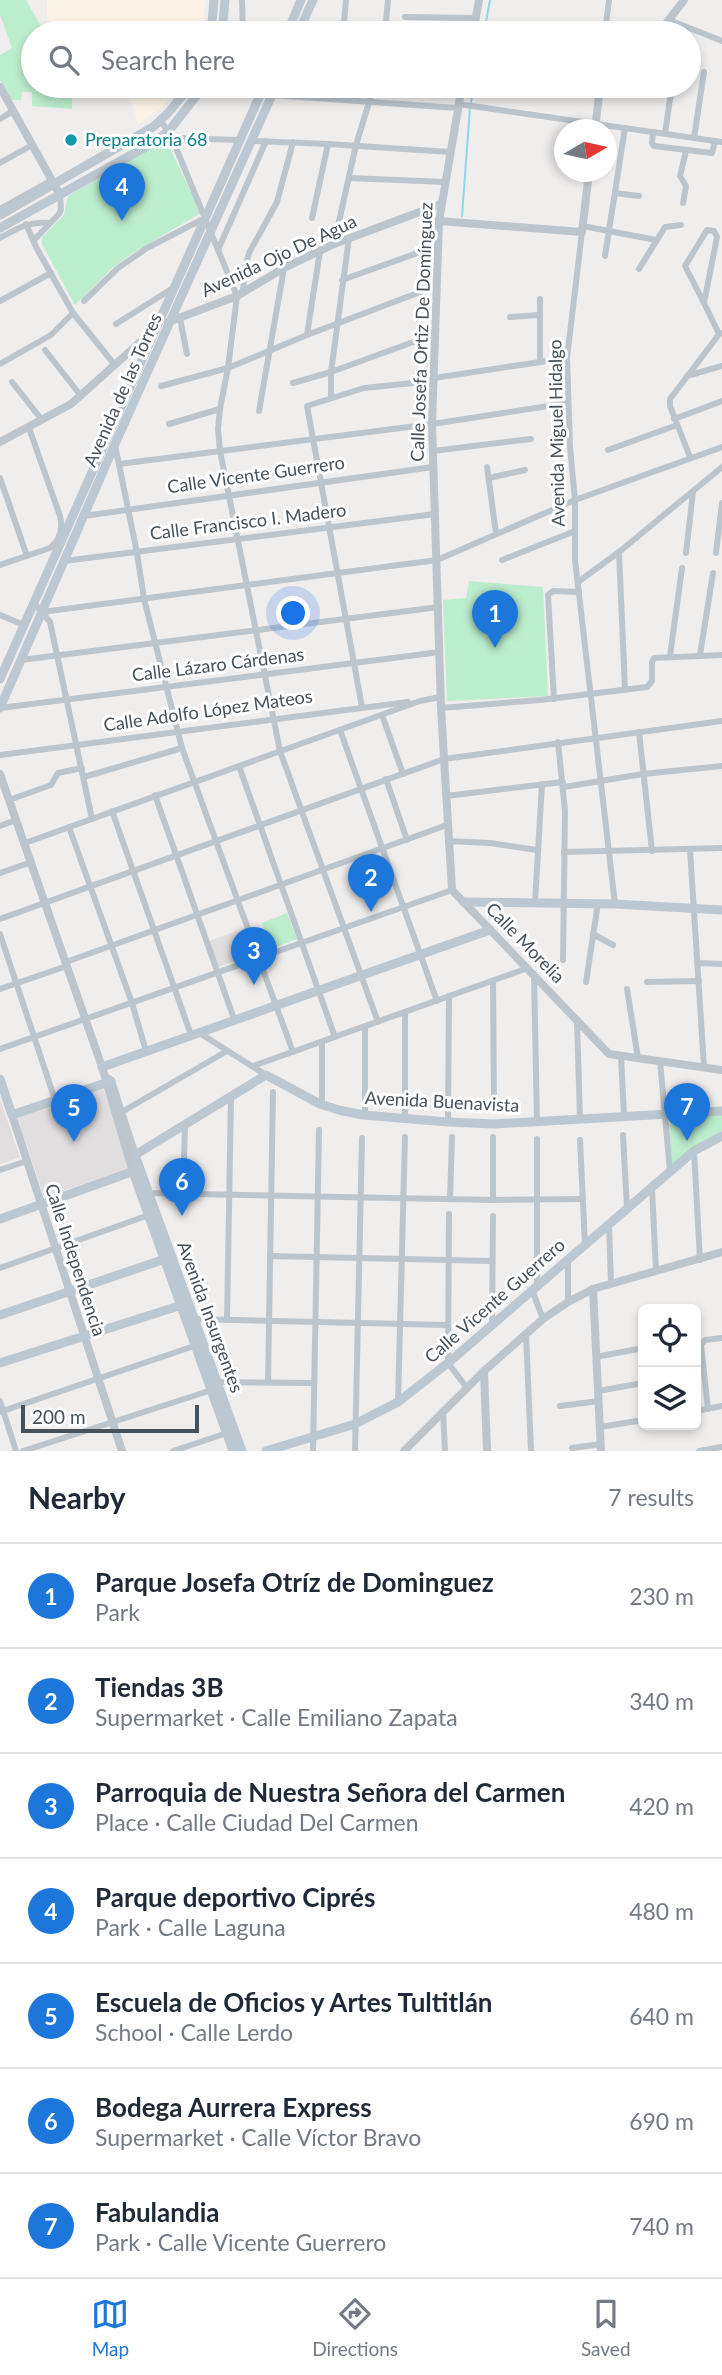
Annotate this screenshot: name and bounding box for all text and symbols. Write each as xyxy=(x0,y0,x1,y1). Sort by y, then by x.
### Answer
search box xyxy=(21,21,701,98)
icon: search xyxy=(45,41,83,79)
text: Search here xyxy=(101,44,235,76)
north arrow xyxy=(554,119,617,182)
place label: Preparatoria 68 xyxy=(85,128,208,150)
marker: Preparatoria 68 xyxy=(63,132,79,148)
pin: 4 xyxy=(99,163,145,221)
street label: Calle Josefa Ortiz De Domínguez xyxy=(405,202,437,462)
street label: Avenida Ojo De Agua xyxy=(197,209,360,301)
street label: Avenida de las Torres xyxy=(78,309,166,470)
street label: Avenida Miguel Hidalgo xyxy=(543,339,569,527)
street label: Calle Vicente Guerrero xyxy=(166,451,346,497)
street label: Calle Francisco I. Madero xyxy=(148,498,347,544)
pin: 1 xyxy=(472,590,518,648)
your location xyxy=(276,596,310,630)
street label: Calle Lázaro Cárdenas xyxy=(130,642,305,685)
street label: Calle Adolfo López Mateos xyxy=(102,684,314,736)
pin: 2 xyxy=(348,854,394,912)
street label: Calle Morelia xyxy=(482,897,570,987)
pin: 3 xyxy=(231,927,277,985)
pin: 7 xyxy=(664,1083,710,1141)
pin: 5 xyxy=(51,1084,97,1142)
street label: Avenida Buenavista xyxy=(364,1086,520,1116)
pin: 6 xyxy=(159,1158,205,1216)
street label: Calle Independencia xyxy=(41,1181,111,1339)
street label: Calle Vicente Guerrero xyxy=(420,1233,569,1367)
street label: Avenida Insurgentes xyxy=(173,1238,249,1396)
map controls xyxy=(638,1304,701,1430)
button: locate xyxy=(638,1304,701,1367)
button: layers xyxy=(638,1367,701,1430)
scale bar xyxy=(21,1402,200,1434)
text: 200 m xyxy=(32,1405,86,1428)
text: Nearby xyxy=(28,1479,126,1515)
text: 7 results xyxy=(608,1483,694,1511)
text: Parque Josefa Otríz de Dominguez xyxy=(95,1566,494,1598)
text: 1 xyxy=(44,1582,58,1610)
text: 230 m xyxy=(629,1582,694,1610)
text: Park xyxy=(95,1598,140,1626)
text: Tiendas 3B xyxy=(95,1671,224,1703)
text: 2 xyxy=(44,1687,58,1715)
text: 340 m xyxy=(629,1687,694,1715)
text: Supermarket · Calle Emiliano Zapata xyxy=(95,1703,458,1731)
text: Parroquia de Nuestra Señora del Carmen xyxy=(95,1776,565,1808)
text: 3 xyxy=(44,1792,58,1820)
text: 420 m xyxy=(629,1792,694,1820)
text: Place · Calle Ciudad Del Carmen xyxy=(95,1808,419,1836)
text: Parque deportivo Ciprés xyxy=(95,1881,375,1913)
text: 4 xyxy=(44,1897,58,1925)
text: 480 m xyxy=(629,1897,694,1925)
text: Park · Calle Laguna xyxy=(95,1913,286,1941)
text: Escuela de Oficios y Artes Tultitlán xyxy=(95,1986,493,2018)
text: 5 xyxy=(44,2002,58,2030)
text: 640 m xyxy=(629,2002,694,2030)
text: School · Calle Lerdo xyxy=(95,2018,293,2046)
text: Bodega Aurrera Express xyxy=(95,2091,372,2123)
text: 6 xyxy=(44,2107,58,2135)
text: 690 m xyxy=(629,2107,694,2135)
text: Supermarket · Calle Víctor Bravo xyxy=(95,2123,421,2151)
text: Fabulandia xyxy=(95,2196,219,2228)
text: 7 xyxy=(44,2212,58,2240)
text: 740 m xyxy=(629,2212,694,2240)
text: Park · Calle Vicente Guerrero xyxy=(95,2228,386,2256)
tab: Map xyxy=(91,2295,129,2360)
tab: Directions xyxy=(312,2295,398,2360)
tab: Saved xyxy=(581,2295,631,2360)

